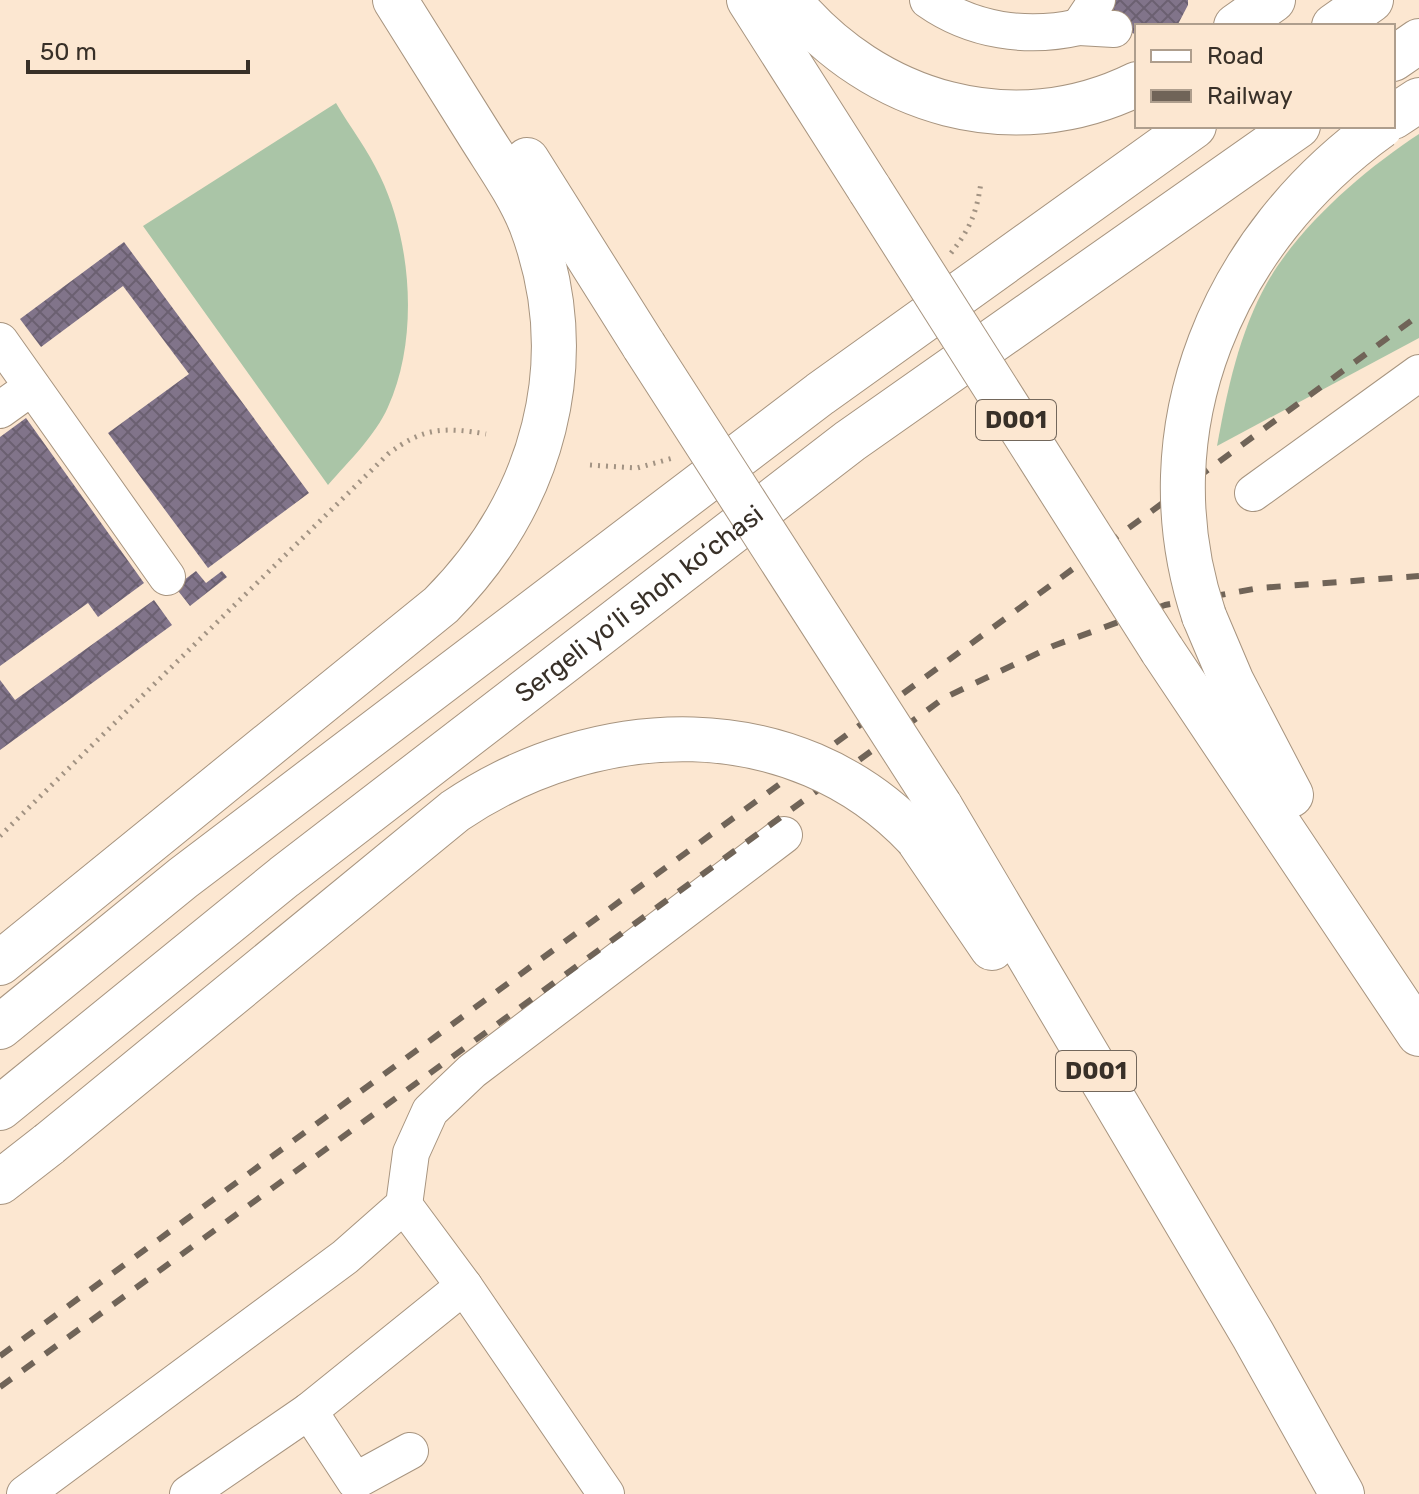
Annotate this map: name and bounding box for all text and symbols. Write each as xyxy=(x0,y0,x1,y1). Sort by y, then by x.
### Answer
scale bar xyxy=(28,24,248,74)
legend xyxy=(1135,24,1395,128)
text: 50 m xyxy=(40,38,97,66)
text: Road xyxy=(1207,42,1264,70)
text: Railway xyxy=(1207,82,1293,110)
road number: D001 xyxy=(976,400,1056,440)
street label: Sergeli yo‘li shoh ko‘chasi xyxy=(509,499,769,709)
road number: D001 xyxy=(1056,1051,1136,1091)

